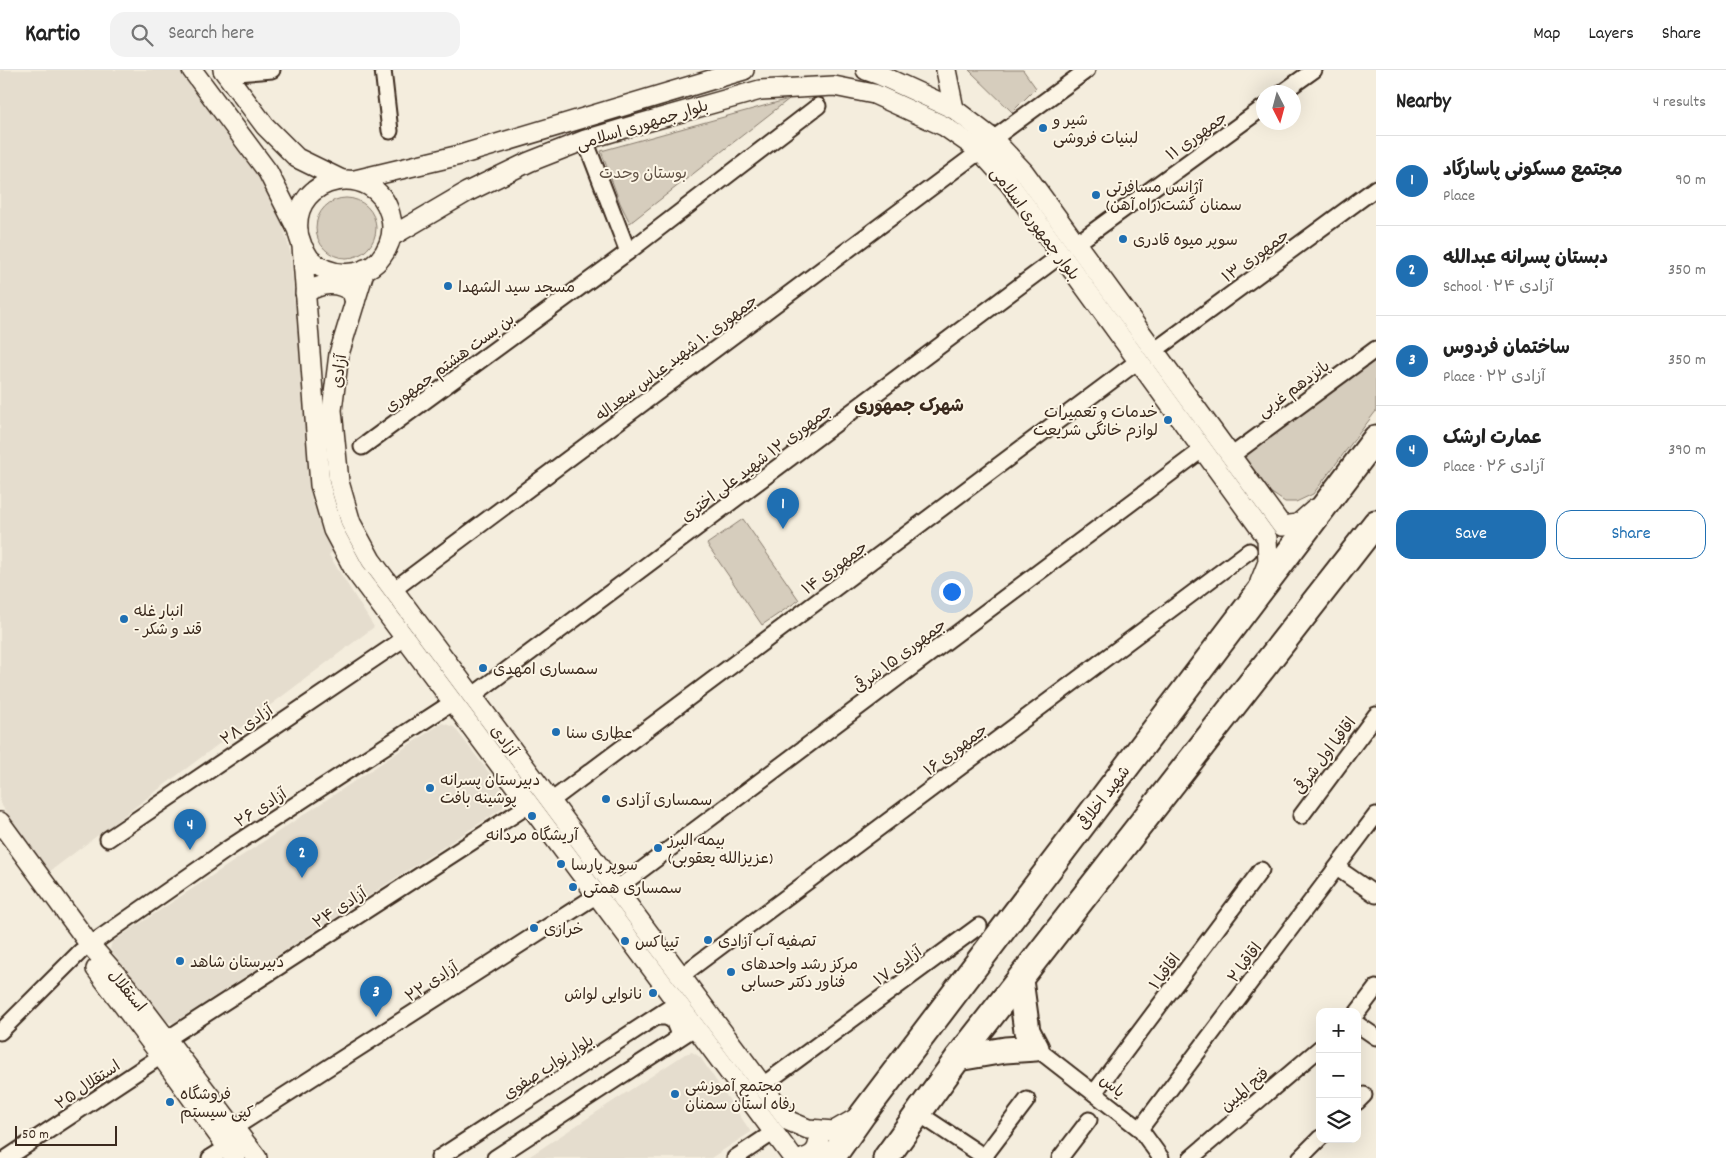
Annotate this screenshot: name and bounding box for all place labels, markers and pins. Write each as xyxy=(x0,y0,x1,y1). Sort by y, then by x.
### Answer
place label: شیر و لبنیات فروشی xyxy=(1051,110,1138,151)
marker: شیر و لبنیات فروشی xyxy=(1037,122,1049,134)
place label: آژانس مسافرتی سمنان گشت(راه آهن) xyxy=(1106,177,1242,218)
marker: آژانس مسافرتی سمنان گشت(راه آهن) xyxy=(1090,189,1102,201)
place label: سوپر میوه قادری xyxy=(1133,230,1238,253)
marker: سوپر میوه قادری xyxy=(1117,233,1129,245)
place label: مسجد سید الشهدا xyxy=(458,277,575,300)
marker: مسجد سید الشهدا xyxy=(442,280,454,292)
place label: خدمات و تعمیرات لوازم خانگی شریعت xyxy=(1033,402,1158,443)
marker: خدمات و تعمیرات لوازم خانگی شریعت xyxy=(1162,414,1174,426)
pin: 1 xyxy=(767,488,799,529)
place label: انبار غله - قند و شکر xyxy=(134,601,202,642)
marker: انبار غله - قند و شکر xyxy=(118,613,130,625)
place label: سمساری امهدی xyxy=(493,659,598,682)
marker: سمساری امهدی xyxy=(477,662,489,674)
place label: عطاری سنا xyxy=(566,723,633,746)
marker: عطاری سنا xyxy=(550,726,562,738)
place label: دبیرستان پسرانه پوشینه بافت xyxy=(440,770,540,811)
marker: دبیرستان پسرانه پوشینه بافت xyxy=(424,782,436,794)
place label: سمساری آزادی xyxy=(616,790,712,813)
marker: سمساری آزادی xyxy=(600,793,612,805)
pin: 4 xyxy=(174,809,206,850)
marker: آریشگاه مردانه xyxy=(526,810,538,822)
place label: آریشگاه مردانه xyxy=(486,825,579,848)
place label: بیمه البرز (عزیزالله یعقوبی) xyxy=(666,830,773,871)
pin: 2 xyxy=(286,837,318,878)
marker: بیمه البرز (عزیزالله یعقوبی) xyxy=(652,842,664,854)
place label: سوپر پارسا xyxy=(571,855,638,878)
marker: سوپر پارسا xyxy=(555,858,567,870)
place label: سمساری همتی xyxy=(583,878,682,901)
marker: سمساری همتی xyxy=(567,881,579,893)
place label: خرازی xyxy=(544,919,584,942)
marker: خرازی xyxy=(528,922,540,934)
place label: تصفیه آب آزادی xyxy=(718,931,817,954)
place label: تیپاکس xyxy=(635,932,679,955)
marker: تصفیه آب آزادی xyxy=(702,934,714,946)
marker: تیپاکس xyxy=(619,935,631,947)
place label: دبیرستان شاهد xyxy=(190,952,284,975)
place label: مرکز رشد واحدهای فناور دکتر حسابی xyxy=(741,954,858,995)
marker: دبیرستان شاهد xyxy=(174,955,186,967)
marker: مرکز رشد واحدهای فناور دکتر حسابی xyxy=(725,966,737,978)
pin: 3 xyxy=(360,976,392,1017)
place label: نانوایی لواش xyxy=(564,984,643,1007)
marker: نانوایی لواش xyxy=(647,987,659,999)
place label: مجتمع آموزشی رفاه استان سمنان xyxy=(685,1076,796,1117)
place label: فروشگاه کپی سیستم xyxy=(180,1084,254,1125)
marker: مجتمع آموزشی رفاه استان سمنان xyxy=(669,1088,681,1100)
marker: فروشگاه کپی سیستم xyxy=(164,1096,176,1108)

